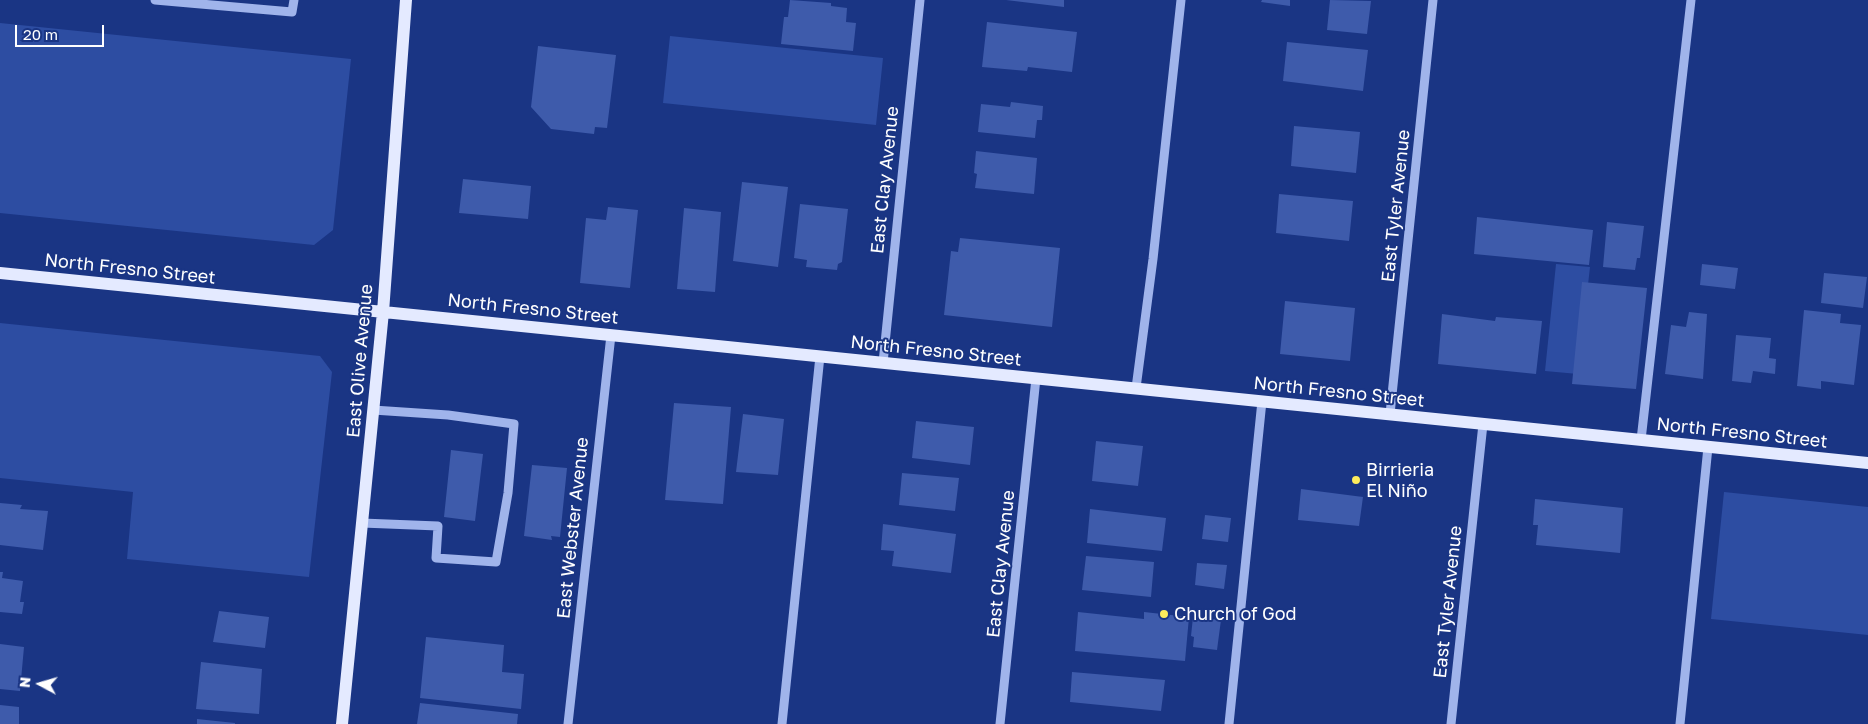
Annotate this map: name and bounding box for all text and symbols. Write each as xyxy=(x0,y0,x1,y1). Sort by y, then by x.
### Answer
scale bar xyxy=(18,15,106,47)
text: 20 m xyxy=(23,25,58,43)
street label: East Clay Avenue xyxy=(867,105,903,255)
street label: East Tyler Avenue xyxy=(1377,129,1415,283)
street label: North Fresno Street xyxy=(43,249,217,289)
street label: East Olive Avenue xyxy=(343,283,377,439)
street label: North Fresno Street xyxy=(446,289,620,329)
street label: North Fresno Street xyxy=(849,331,1023,371)
street label: North Fresno Street xyxy=(1252,372,1426,412)
street label: North Fresno Street xyxy=(1655,413,1829,453)
street label: East Webster Avenue xyxy=(553,436,593,620)
place label: Birrieria El Niño xyxy=(1366,459,1434,502)
marker: Birrieria El Niño xyxy=(1350,474,1362,486)
street label: East Clay Avenue xyxy=(983,489,1019,639)
street label: East Tyler Avenue xyxy=(1429,525,1467,679)
place label: Church of God xyxy=(1174,603,1297,625)
marker: Church of God xyxy=(1158,608,1170,620)
north arrow xyxy=(15,659,65,709)
text: N xyxy=(16,676,34,689)

